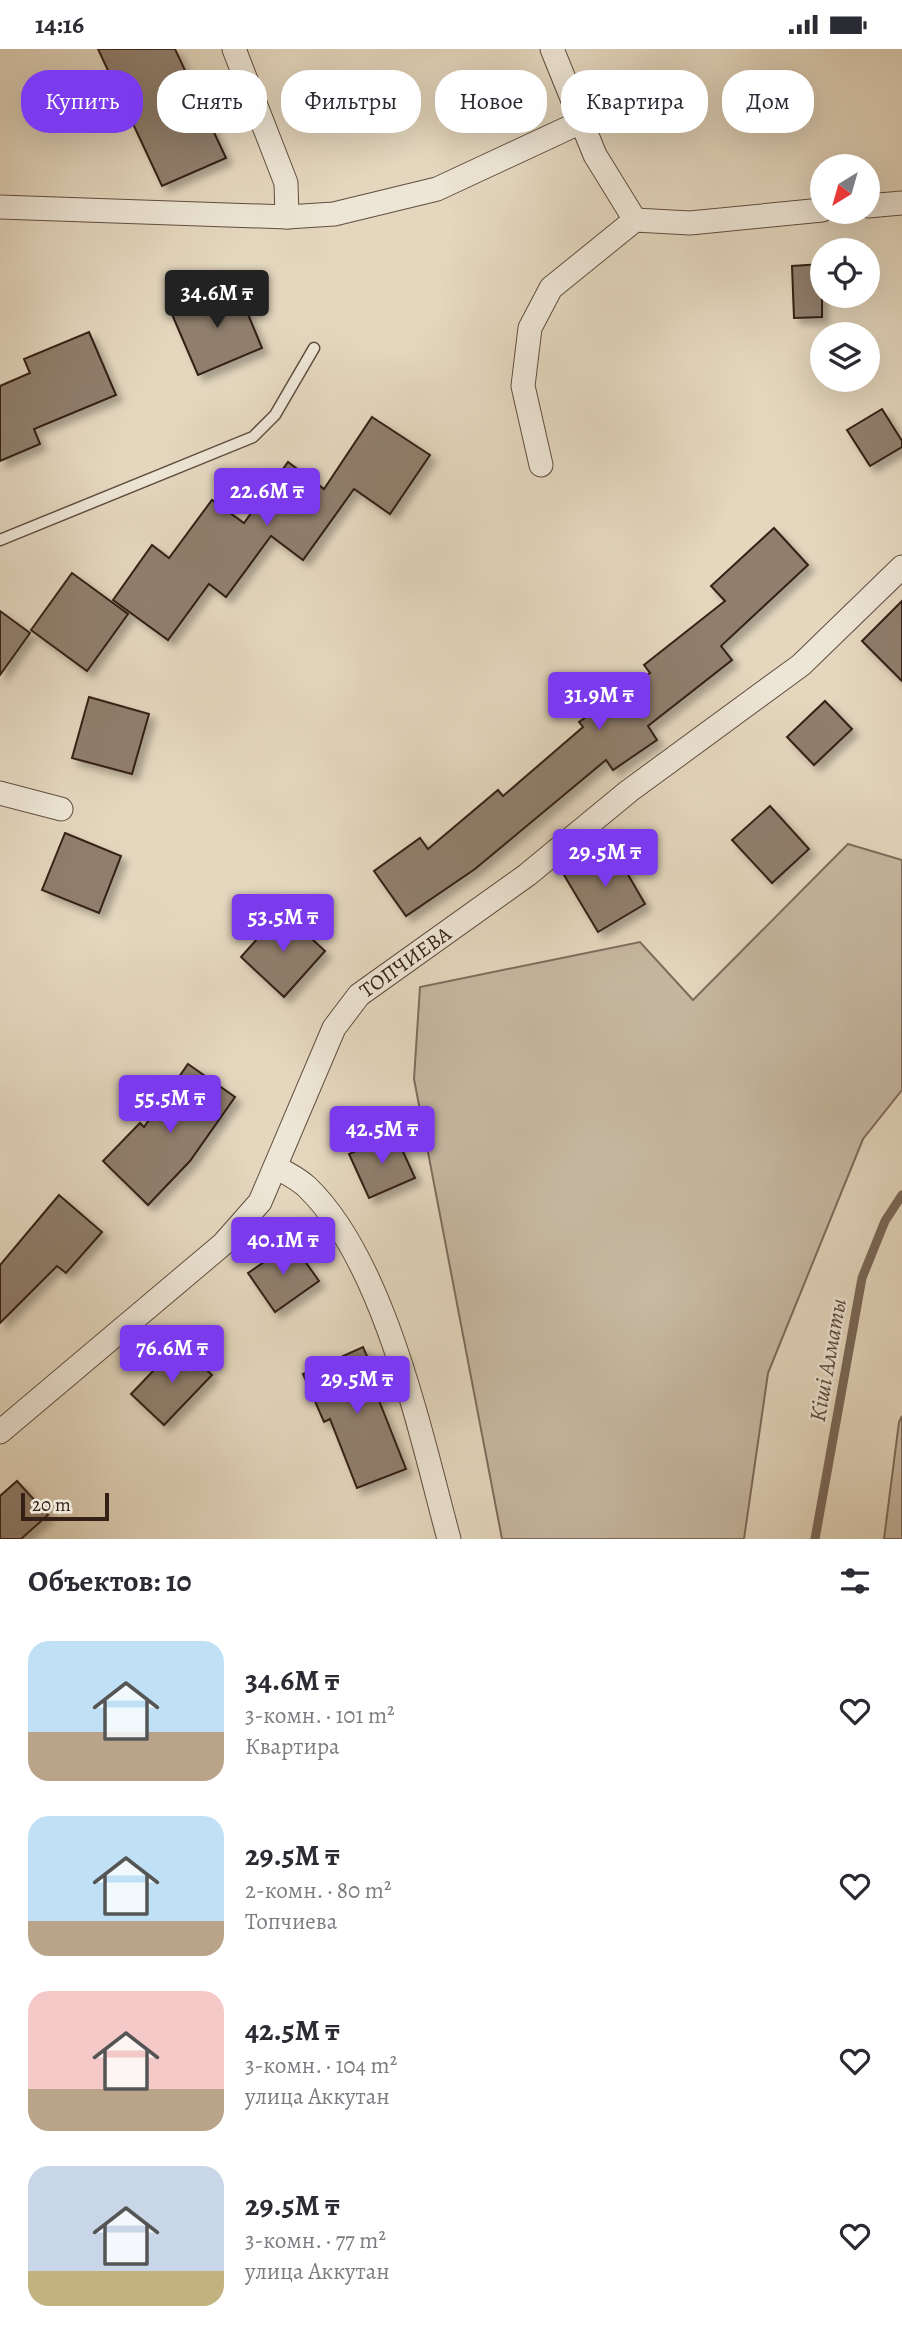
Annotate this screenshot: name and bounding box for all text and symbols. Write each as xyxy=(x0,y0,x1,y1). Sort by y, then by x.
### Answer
text: 14:16 xyxy=(35,7,84,42)
chip: Купить xyxy=(21,70,143,133)
chip: Снять xyxy=(157,70,267,133)
chip: Фильтры xyxy=(281,70,421,133)
chip: Новое xyxy=(435,70,547,133)
chip: Квартира xyxy=(561,70,708,133)
chip: Дом xyxy=(722,70,814,133)
north arrow xyxy=(810,154,880,224)
map controls xyxy=(810,154,880,392)
button: locate xyxy=(810,238,880,308)
pin: 34.6M ₸ xyxy=(152,271,282,330)
text: 34.6M ₸ xyxy=(181,277,253,308)
button: layers xyxy=(810,322,880,392)
pin: 22.6M ₸ xyxy=(202,469,332,528)
text: 22.6M ₸ xyxy=(230,475,304,506)
pin: 31.9M ₸ xyxy=(534,673,664,732)
text: 31.9M ₸ xyxy=(564,679,634,710)
pin: 29.5M ₸ xyxy=(540,829,670,889)
text: 29.5M ₸ xyxy=(569,836,641,867)
pin: 53.5M ₸ xyxy=(218,895,348,954)
text: 53.5M ₸ xyxy=(248,901,318,932)
street label: ТОПЧИЕВА xyxy=(354,919,457,1004)
pin: 55.5M ₸ xyxy=(105,1075,235,1135)
text: 55.5M ₸ xyxy=(135,1082,205,1113)
pin: 42.5M ₸ xyxy=(317,1107,447,1166)
text: 42.5M ₸ xyxy=(346,1113,418,1144)
pin: 40.1M ₸ xyxy=(218,1217,348,1277)
text: 40.1M ₸ xyxy=(247,1224,319,1255)
water label: Кіші Алматы xyxy=(802,1296,854,1424)
pin: 76.6M ₸ xyxy=(107,1325,237,1385)
text: 76.6M ₸ xyxy=(136,1332,208,1363)
pin: 29.5M ₸ xyxy=(292,1357,422,1416)
text: 29.5M ₸ xyxy=(321,1363,393,1394)
scale bar xyxy=(21,1490,108,1522)
text: 20 m xyxy=(32,1492,71,1518)
text: Объектов: 10 xyxy=(28,1561,191,1601)
icon: filters xyxy=(836,1562,874,1600)
text: 34.6M ₸ xyxy=(245,1660,339,1700)
icon: home xyxy=(84,1669,168,1753)
icon: heart xyxy=(836,1692,874,1730)
text: 3-комн. · 101 m² xyxy=(245,1700,395,1731)
text: Квартира xyxy=(245,1731,340,1762)
text: 29.5M ₸ xyxy=(245,1835,340,1875)
icon: home xyxy=(84,1844,168,1928)
icon: heart xyxy=(836,1867,874,1905)
text: 2-комн. · 80 m² xyxy=(245,1875,391,1906)
text: Топчиева xyxy=(245,1906,337,1937)
text: 42.5M ₸ xyxy=(245,2010,340,2050)
icon: home xyxy=(84,2019,168,2103)
icon: heart xyxy=(836,2042,874,2080)
text: 3-комн. · 104 m² xyxy=(245,2050,397,2081)
text: улица Аккутан xyxy=(245,2081,390,2112)
text: 29.5M ₸ xyxy=(245,2185,340,2225)
icon: home xyxy=(84,2194,168,2278)
icon: heart xyxy=(836,2217,874,2255)
text: 3-комн. · 77 m² xyxy=(245,2225,386,2256)
text: улица Аккутан xyxy=(245,2256,390,2287)

